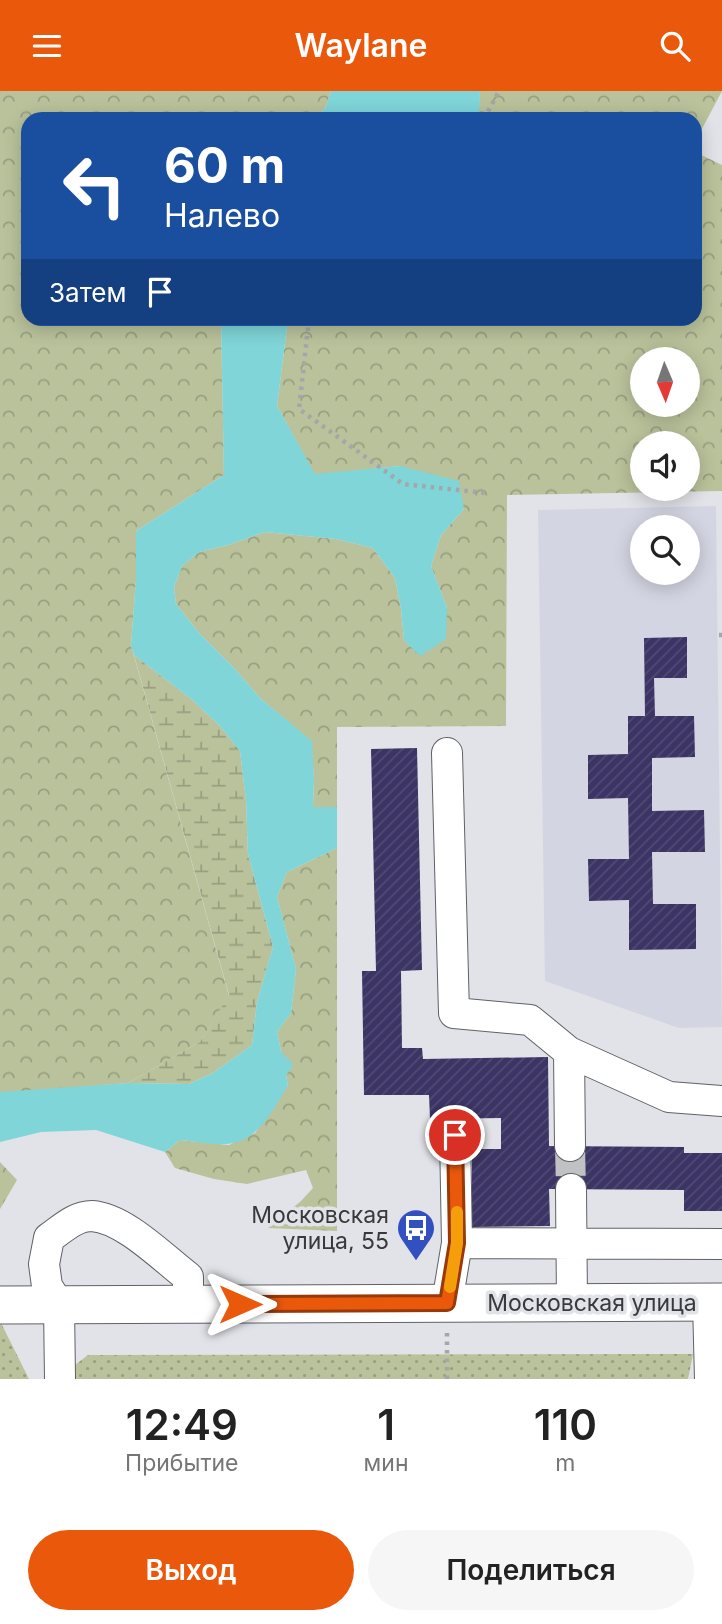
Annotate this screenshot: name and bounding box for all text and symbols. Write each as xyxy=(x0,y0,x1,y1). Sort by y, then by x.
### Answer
text: Waylane xyxy=(295,26,427,65)
icon: menu xyxy=(28,27,66,65)
icon: search xyxy=(656,27,694,65)
text: 60 m xyxy=(164,136,285,195)
icon: left xyxy=(49,140,140,231)
text: Налево xyxy=(164,196,280,235)
icon: arrive xyxy=(141,273,179,311)
text: Затем xyxy=(49,277,127,308)
north arrow xyxy=(630,347,700,417)
map controls xyxy=(630,347,700,585)
button: sound xyxy=(630,431,700,501)
button: search xyxy=(630,515,700,585)
pin xyxy=(425,1105,485,1165)
icon: arrive xyxy=(436,1116,474,1154)
place label: Московская улица, 55 xyxy=(251,1201,389,1255)
bus stop icon: Московская улица, 55 xyxy=(395,1207,437,1262)
position arrow xyxy=(203,1267,277,1341)
street label: Московская улица xyxy=(487,1289,697,1317)
text: 12:49 xyxy=(126,1399,238,1450)
text: 1 xyxy=(377,1399,395,1450)
text: 110 xyxy=(534,1399,597,1450)
text: Прибытие xyxy=(125,1449,239,1477)
text: мин xyxy=(364,1449,409,1477)
text: m xyxy=(555,1449,575,1477)
button: Выход xyxy=(28,1530,354,1610)
button: Поделиться xyxy=(368,1530,694,1610)

